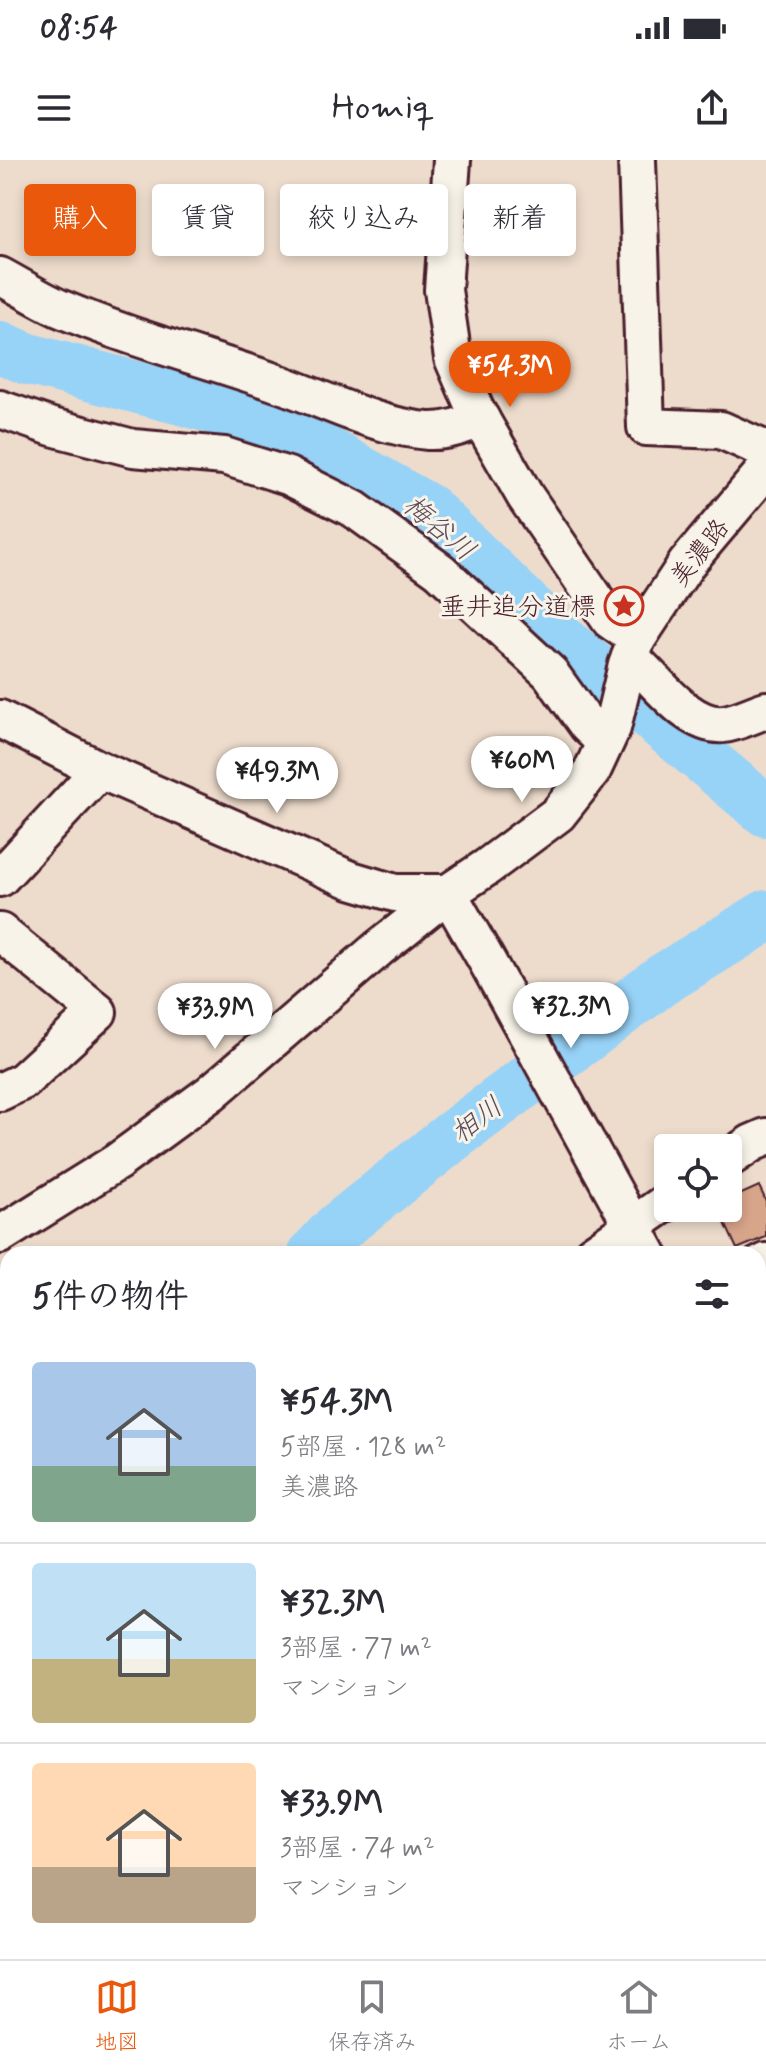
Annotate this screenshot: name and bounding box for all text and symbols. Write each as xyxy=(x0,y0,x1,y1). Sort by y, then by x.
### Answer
text: 08:54 xyxy=(40,9,117,48)
text: Homiq xyxy=(331,85,435,132)
icon: menu xyxy=(32,86,76,130)
icon: share xyxy=(690,86,734,130)
chip: 購入 xyxy=(24,184,136,256)
chip: 賃貸 xyxy=(152,184,264,256)
chip: 絞り込み xyxy=(280,184,448,256)
chip: 新着 xyxy=(464,184,576,256)
pin: ¥54.3M xyxy=(445,341,575,409)
text: ¥54.3M xyxy=(467,350,553,384)
water label: 梅谷川 xyxy=(394,488,482,570)
street label: 美濃路 xyxy=(663,512,738,594)
place icon: 垂井追分道標 xyxy=(603,585,645,627)
place label: 垂井追分道標 xyxy=(440,591,596,625)
pin: ¥60M xyxy=(475,736,569,804)
text: ¥60M xyxy=(489,745,555,779)
pin: ¥49.3M xyxy=(212,747,342,815)
text: ¥49.3M xyxy=(234,756,320,790)
pin: ¥32.3M xyxy=(506,982,636,1050)
pin: ¥33.9M xyxy=(150,983,280,1051)
text: ¥32.3M xyxy=(531,991,611,1025)
text: ¥33.9M xyxy=(176,992,254,1026)
water label: 相川 xyxy=(444,1089,511,1153)
map controls xyxy=(654,1134,742,1222)
button: locate xyxy=(654,1134,742,1222)
icon: filters xyxy=(690,1272,734,1316)
text: 5件の物件 xyxy=(32,1275,188,1320)
text: ¥54.3M xyxy=(280,1380,393,1425)
icon: home xyxy=(96,1394,192,1490)
text: 5部屋 · 128 m² xyxy=(280,1431,446,1465)
text: 美濃路 xyxy=(280,1471,358,1505)
text: ¥32.3M xyxy=(280,1581,385,1626)
icon: home xyxy=(96,1595,192,1691)
text: 3部屋 · 77 m² xyxy=(280,1632,432,1666)
text: マンション xyxy=(280,1672,409,1706)
text: ¥33.9M xyxy=(280,1781,383,1826)
icon: home xyxy=(96,1795,192,1891)
text: 3部屋 · 74 m² xyxy=(280,1832,435,1866)
text: マンション xyxy=(280,1872,409,1906)
tab: 地図 xyxy=(95,1975,139,2057)
tab: 保存済み xyxy=(328,1975,416,2057)
tab: ホーム xyxy=(606,1975,671,2057)

